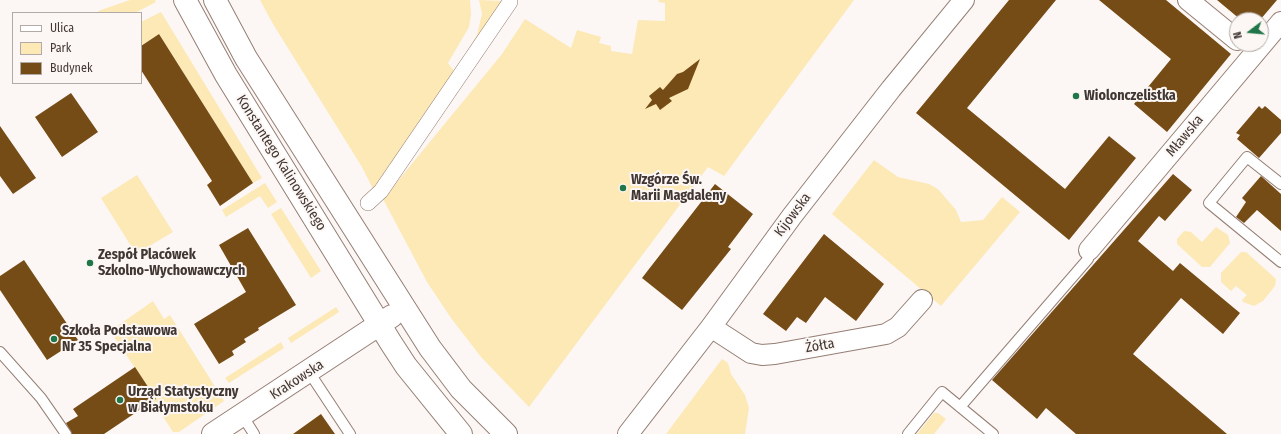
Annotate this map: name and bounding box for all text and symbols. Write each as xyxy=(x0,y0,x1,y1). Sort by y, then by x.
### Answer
legend xyxy=(12,12,142,84)
north arrow xyxy=(1229,12,1269,52)
text: Ulica xyxy=(50,21,74,35)
text: N xyxy=(1231,30,1245,40)
text: Park xyxy=(50,41,71,55)
text: Budynek xyxy=(50,61,92,75)
place label: Wiolonczelistka xyxy=(1084,88,1176,104)
marker: Wiolonczelistka xyxy=(1071,91,1081,101)
street label: Konstantego Kalinowskiego xyxy=(232,92,330,234)
street label: Mławska xyxy=(1163,112,1207,160)
place label: Wzgórze Św. Marii Magdaleny xyxy=(631,172,726,204)
marker: Wzgórze Św. Marii Magdaleny xyxy=(618,183,628,193)
street label: Kijowska xyxy=(771,190,815,240)
place label: Zespół Placówek Szkolno-Wychowawczych xyxy=(98,247,245,280)
marker: Zespół Placówek Szkolno-Wychowawczych xyxy=(85,258,95,268)
place label: Szkoła Podstawowa Nr 35 Specjalna xyxy=(62,323,177,356)
marker: Szkoła Podstawowa Nr 35 Specjalna xyxy=(49,334,59,344)
street label: Żółta xyxy=(804,335,836,357)
street label: Krakowska xyxy=(267,356,327,404)
place label: Urząd Statystyczny w Białymstoku xyxy=(128,384,238,416)
marker: Urząd Statystyczny w Białymstoku xyxy=(115,395,125,405)

